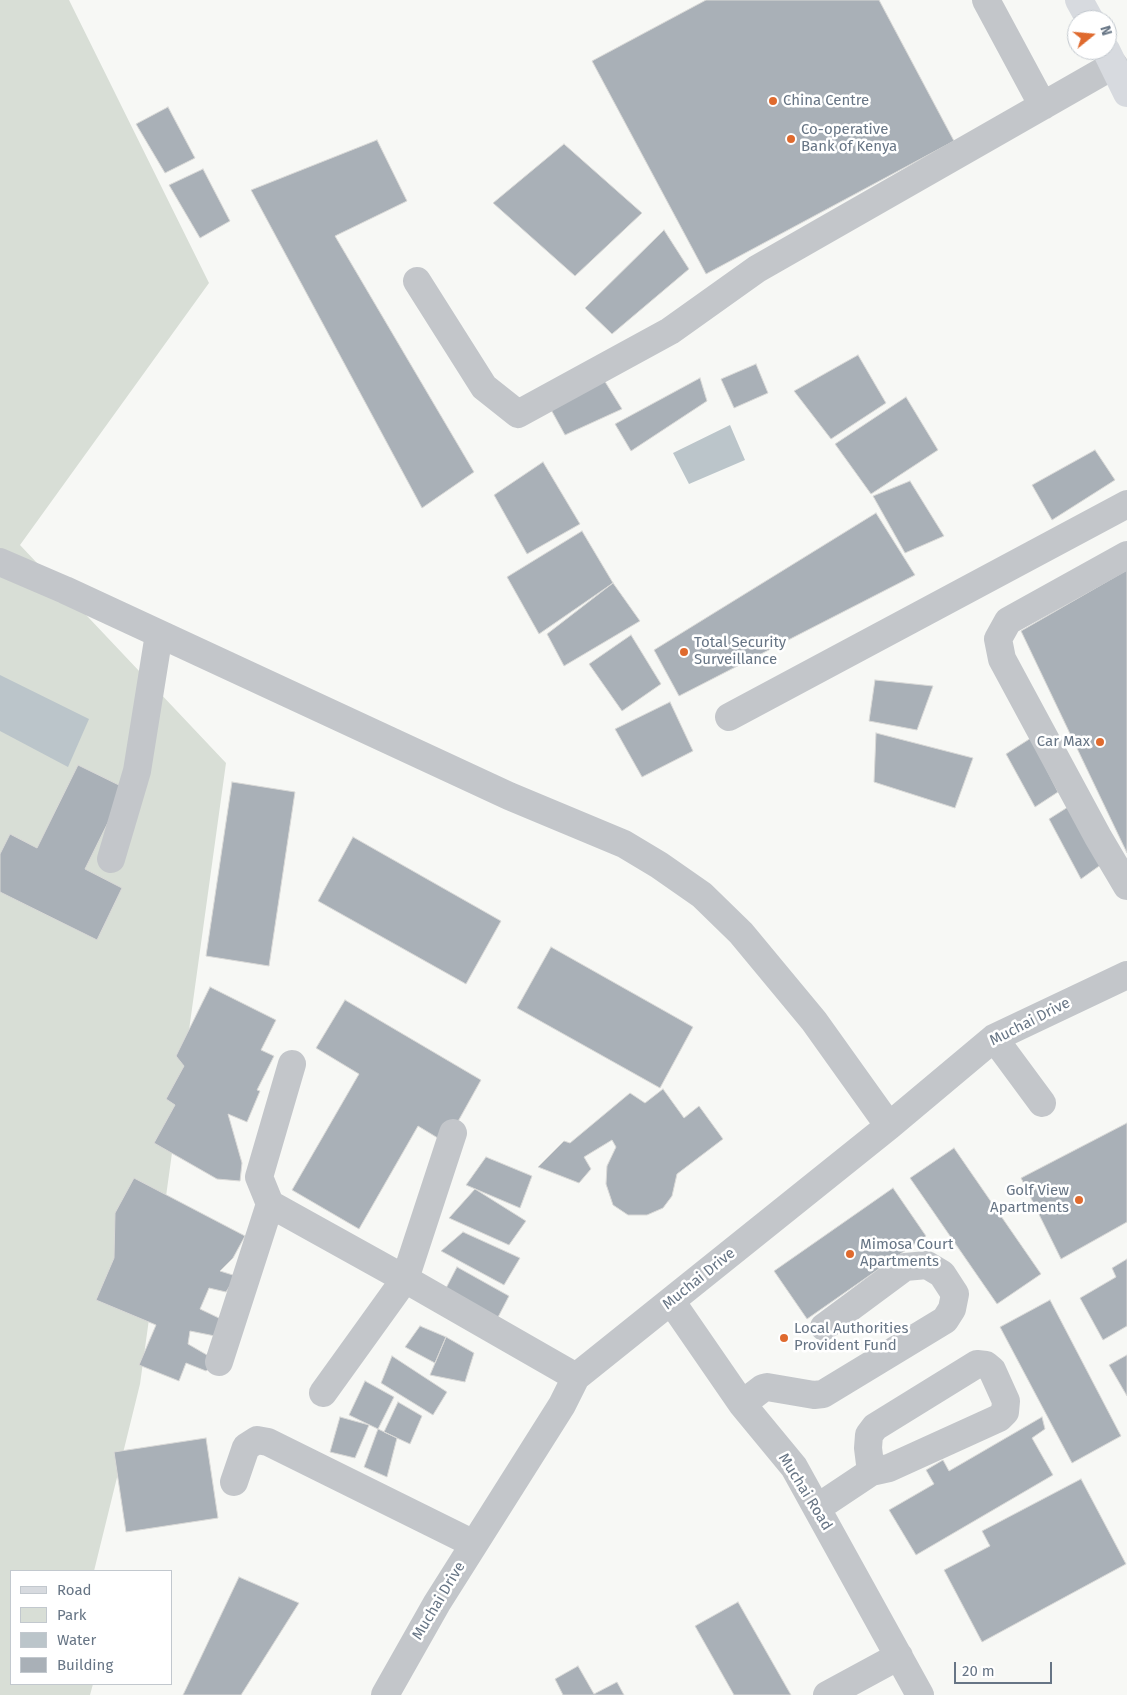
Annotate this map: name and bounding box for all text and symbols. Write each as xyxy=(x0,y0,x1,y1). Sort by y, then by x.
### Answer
north arrow xyxy=(1067,10,1117,60)
text: N xyxy=(1096,24,1115,38)
place label: China Centre xyxy=(783,92,869,110)
marker: China Centre xyxy=(767,95,779,107)
place label: Co-operative Bank of Kenya xyxy=(801,121,897,156)
marker: Co-operative Bank of Kenya xyxy=(785,133,797,145)
place label: Total Security Surveillance xyxy=(694,634,786,669)
marker: Total Security Surveillance xyxy=(678,646,690,658)
place label: Car Max xyxy=(1037,733,1090,751)
marker: Car Max xyxy=(1094,736,1106,748)
street label: Muchai Drive xyxy=(987,994,1073,1050)
place label: Golf View Apartments xyxy=(990,1182,1069,1217)
marker: Golf View Apartments xyxy=(1073,1194,1085,1206)
place label: Mimosa Court Apartments xyxy=(860,1236,953,1271)
street label: Muchai Drive xyxy=(659,1244,739,1314)
marker: Mimosa Court Apartments xyxy=(844,1248,856,1260)
place label: Local Authorities Provident Fund xyxy=(794,1320,908,1355)
marker: Local Authorities Provident Fund xyxy=(778,1332,790,1344)
street label: Muchai Road xyxy=(774,1450,836,1534)
street label: Muchai Drive xyxy=(409,1559,469,1643)
legend xyxy=(10,1570,172,1685)
text: Road xyxy=(57,1581,92,1599)
text: Park xyxy=(57,1606,87,1624)
text: Water xyxy=(57,1631,96,1649)
scale bar xyxy=(957,1652,1054,1684)
text: Building xyxy=(57,1656,113,1674)
text: 20 m xyxy=(962,1662,995,1680)

